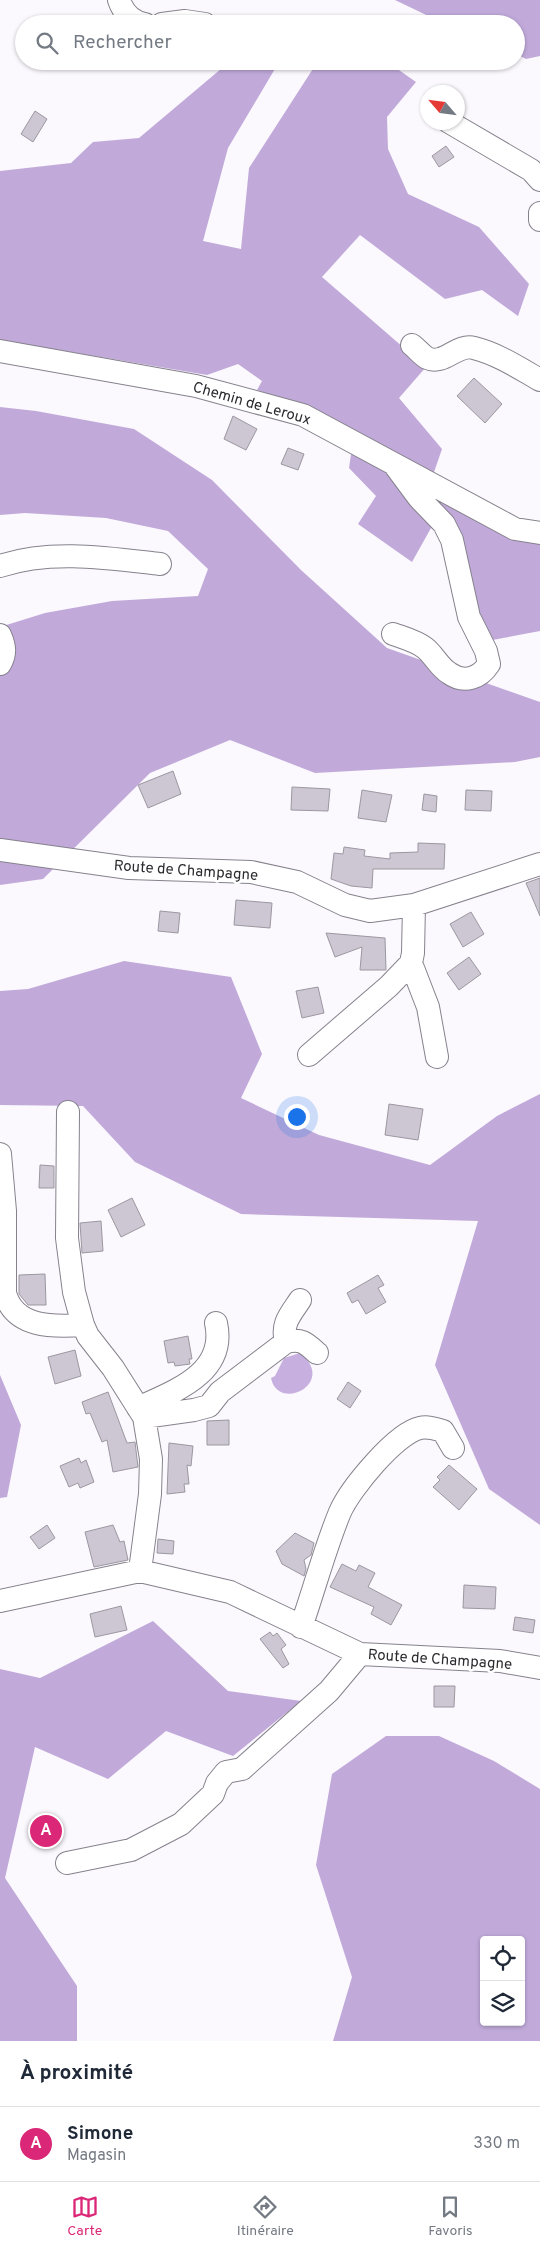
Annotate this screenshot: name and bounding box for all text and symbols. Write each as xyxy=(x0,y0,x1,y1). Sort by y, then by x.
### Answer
search box xyxy=(15,15,525,70)
icon: search xyxy=(33,29,61,57)
text: Rechercher xyxy=(73,31,172,55)
north arrow xyxy=(420,85,465,130)
street label: Chemin de Leroux xyxy=(190,379,313,430)
street label: Route de Champagne xyxy=(113,857,259,886)
your location xyxy=(284,1104,310,1130)
street label: Route de Champagne xyxy=(367,1646,513,1675)
pin: A xyxy=(30,1812,62,1850)
map controls xyxy=(480,1936,525,2026)
button: locate xyxy=(480,1936,525,1981)
button: layers xyxy=(480,1981,525,2026)
text: À proximité xyxy=(20,2060,133,2087)
text: Simone xyxy=(67,2122,133,2146)
text: A xyxy=(30,2134,42,2154)
text: 330 m xyxy=(473,2134,520,2154)
text: Magasin xyxy=(67,2146,126,2166)
tab: Carte xyxy=(67,2193,102,2240)
tab: Itinéraire xyxy=(237,2193,294,2240)
tab: Favoris xyxy=(428,2193,473,2240)

